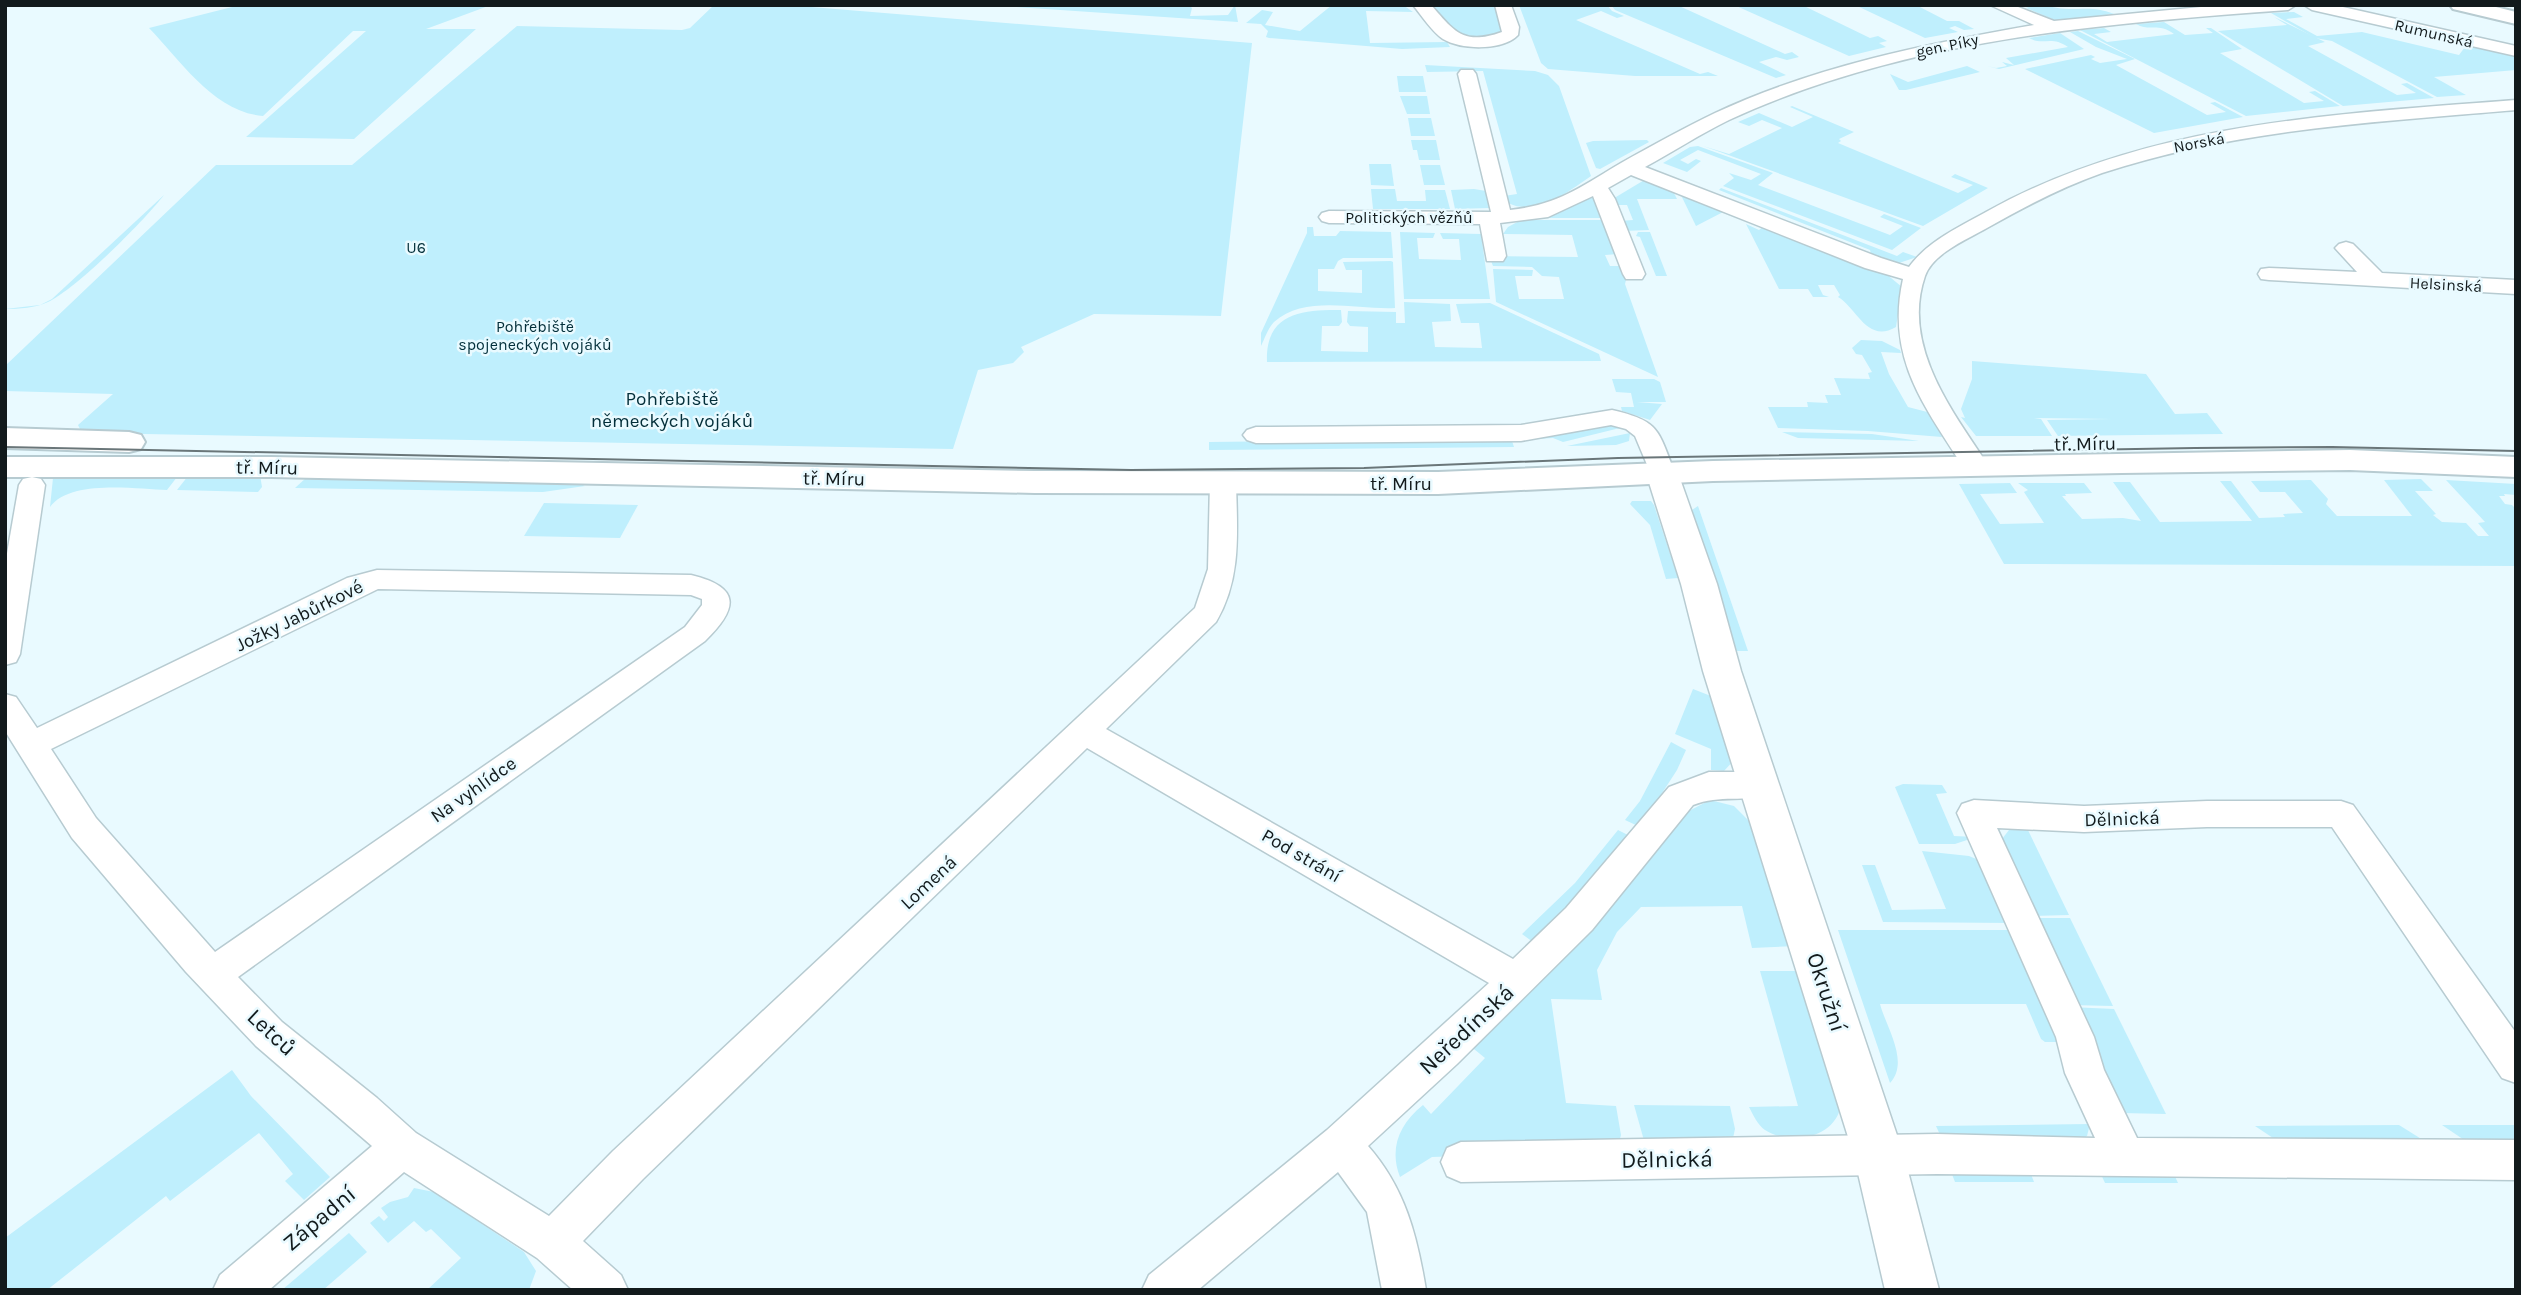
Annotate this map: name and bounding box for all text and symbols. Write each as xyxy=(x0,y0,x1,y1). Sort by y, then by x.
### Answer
street label: Rumunská xyxy=(2393,15,2475,52)
street label: gen. Píky xyxy=(1914,29,1981,61)
street label: Norská xyxy=(2172,128,2226,157)
street label: Politických vězňů xyxy=(1345,208,1473,227)
park label: U6 xyxy=(406,238,426,257)
street label: Helsinská xyxy=(2409,273,2483,296)
park label: Pohřebiště spojeneckých vojáků xyxy=(458,317,612,354)
park label: Pohřebiště německých vojáků xyxy=(591,388,753,432)
street label: tř. Míru xyxy=(2054,432,2116,456)
street label: tř. Míru xyxy=(236,456,298,480)
street label: tř. Míru xyxy=(803,467,865,491)
street label: tř. Míru xyxy=(1370,473,1432,495)
street label: Jožky Jabůrkové xyxy=(232,576,367,656)
street label: Na vyhlídce xyxy=(426,752,521,827)
street label: Dělnická xyxy=(2084,807,2160,831)
street label: Pod strání xyxy=(1258,824,1346,888)
street label: Lomená xyxy=(896,851,961,914)
street label: Okružní xyxy=(1801,949,1852,1035)
street label: Neředínská xyxy=(1413,979,1519,1080)
street label: Letců xyxy=(242,1003,302,1062)
street label: Dělnická xyxy=(1621,1145,1713,1174)
street label: Západní xyxy=(277,1180,361,1257)

